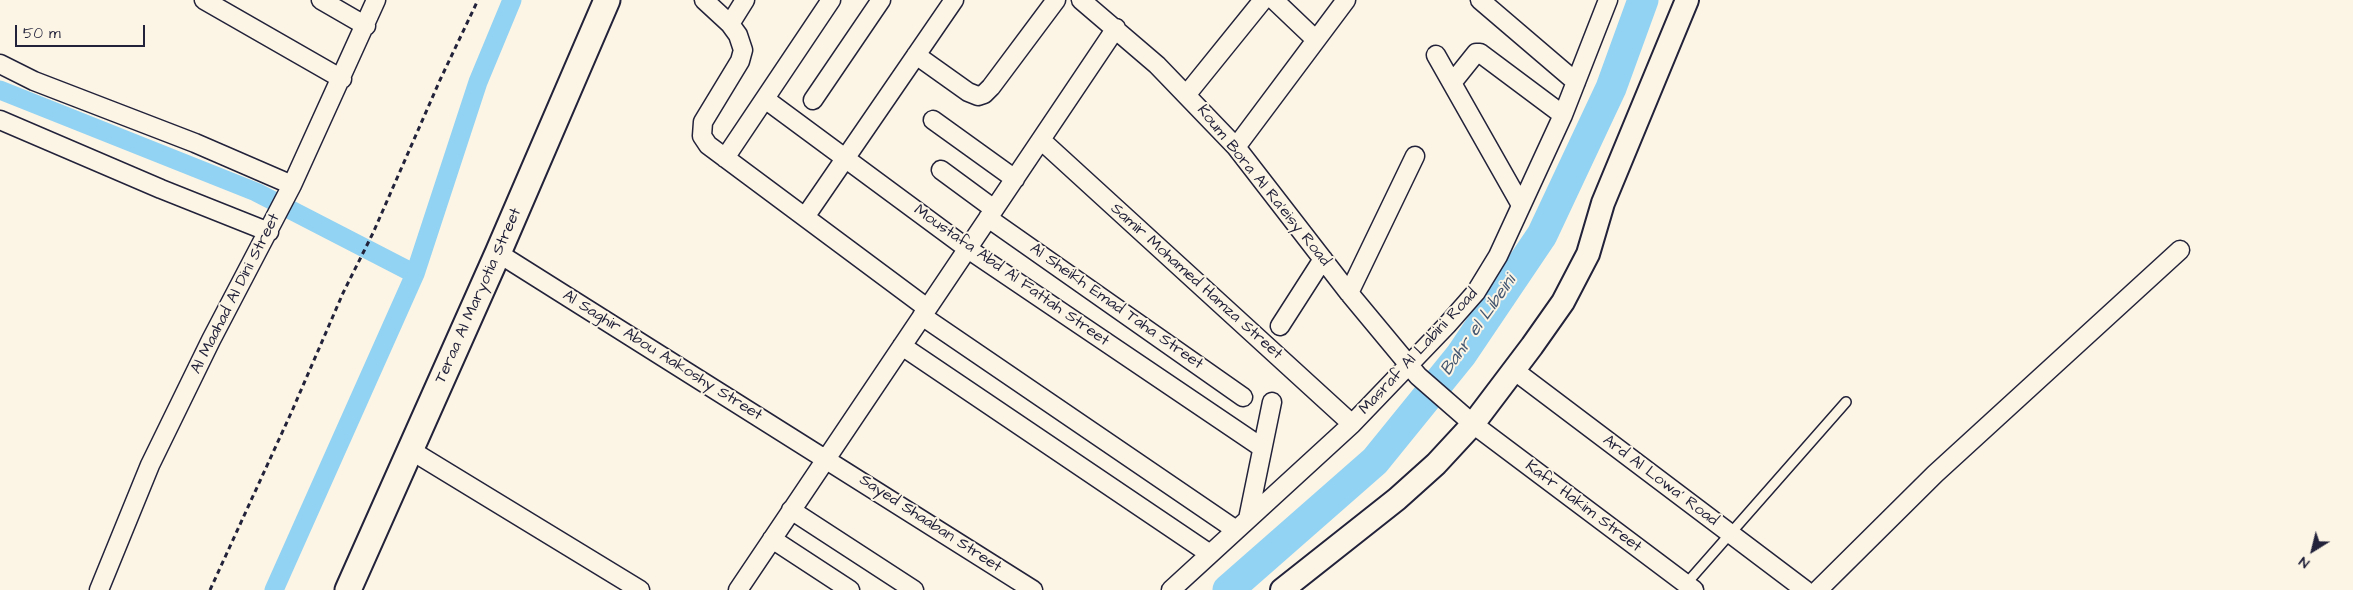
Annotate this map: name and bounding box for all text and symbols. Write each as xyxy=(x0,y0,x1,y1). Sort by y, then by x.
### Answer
scale bar xyxy=(18,15,148,47)
text: 50 m xyxy=(23,23,61,44)
street label: Koum Bora Al Ra'eisy Road xyxy=(1192,102,1334,270)
street label: Samir Mohamed Hamza Street xyxy=(1106,200,1286,364)
street label: Moustafa Abd Al Fattah Street xyxy=(910,201,1112,351)
street label: Teraa Al Maryotia Street xyxy=(432,205,526,387)
street label: Al Maahad Al Dini Street xyxy=(187,211,285,377)
street label: Al Sheikh Emad Taha Street xyxy=(1026,240,1206,374)
water label: Bahr el Libeini xyxy=(1437,272,1521,380)
street label: Masraf Al Labini Road xyxy=(1355,285,1483,419)
street label: Al Saghir Abou Aakoshy Street xyxy=(559,286,765,426)
street label: Ard Al Lowa' Road xyxy=(1598,431,1722,531)
street label: Kafr Hakim Street xyxy=(1521,457,1645,557)
street label: Sayed Shaaban Street xyxy=(855,471,1005,577)
north arrow xyxy=(2288,525,2338,575)
text: N xyxy=(2295,551,2314,573)

